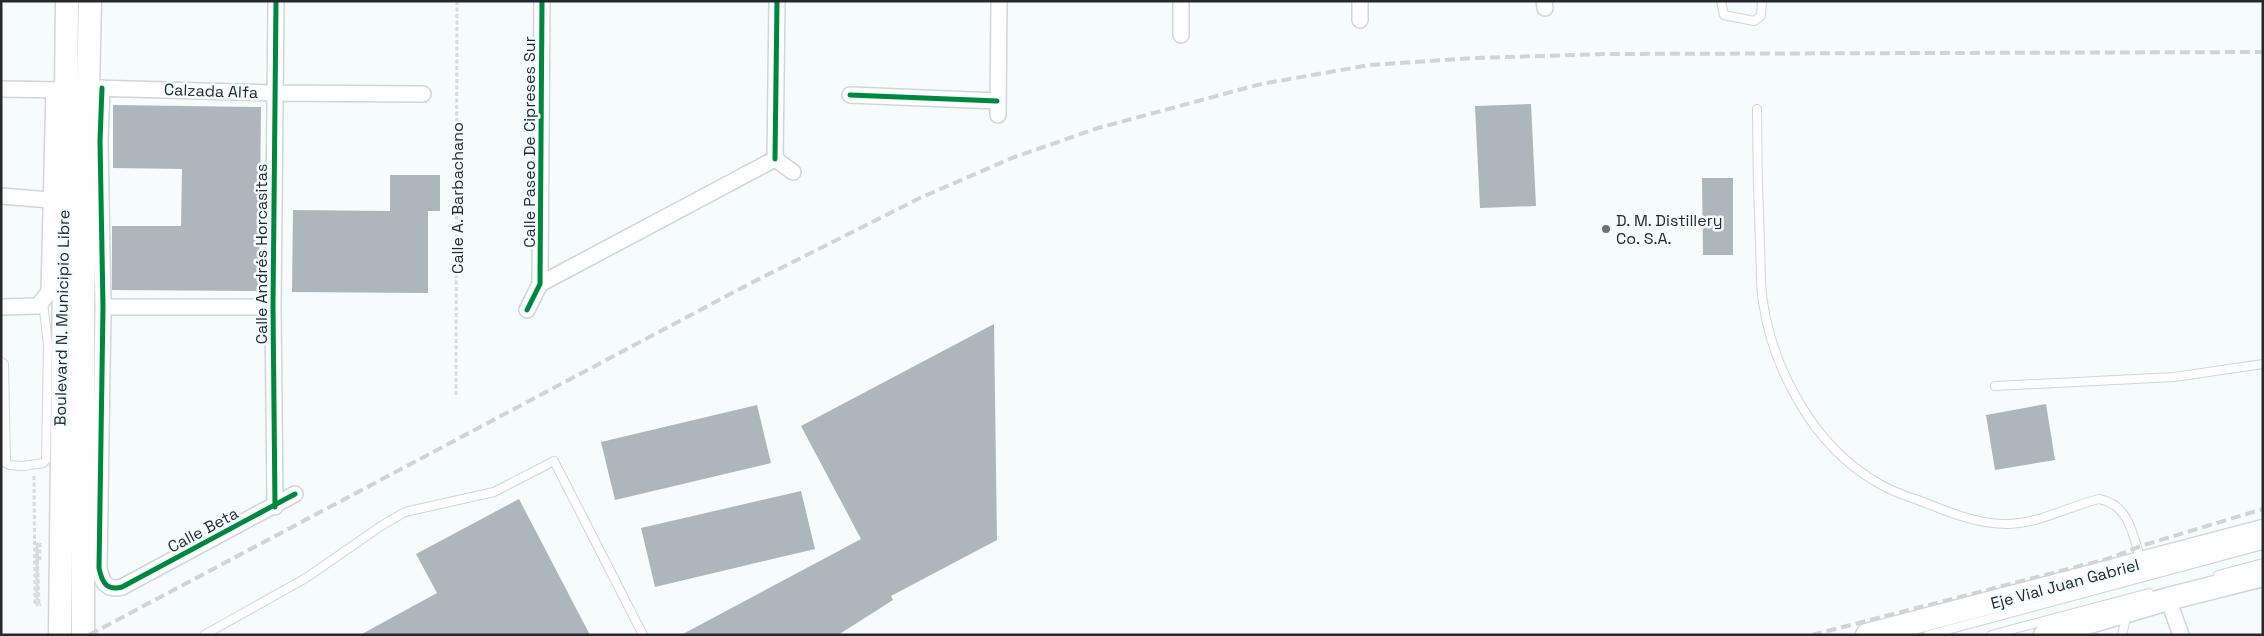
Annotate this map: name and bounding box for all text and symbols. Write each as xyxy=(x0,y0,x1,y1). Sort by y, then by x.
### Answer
street label: Calle Paseo De Cipreses Sur xyxy=(519,36,540,248)
street label: Calzada Alfa xyxy=(164,79,258,103)
street label: Calle A. Barbachano xyxy=(447,122,468,274)
street label: Calle Andrés Horcasitas xyxy=(251,164,272,344)
street label: Boulevard N. Municipio Libre xyxy=(50,210,74,426)
place label: D. M. Distillery Co. S.A. xyxy=(1616,210,1723,249)
marker: D. M. Distillery Co. S.A. xyxy=(1600,223,1612,235)
street label: Calle Beta xyxy=(164,503,242,557)
street label: Eje Vial Juan Gabriel xyxy=(1988,554,2142,614)

